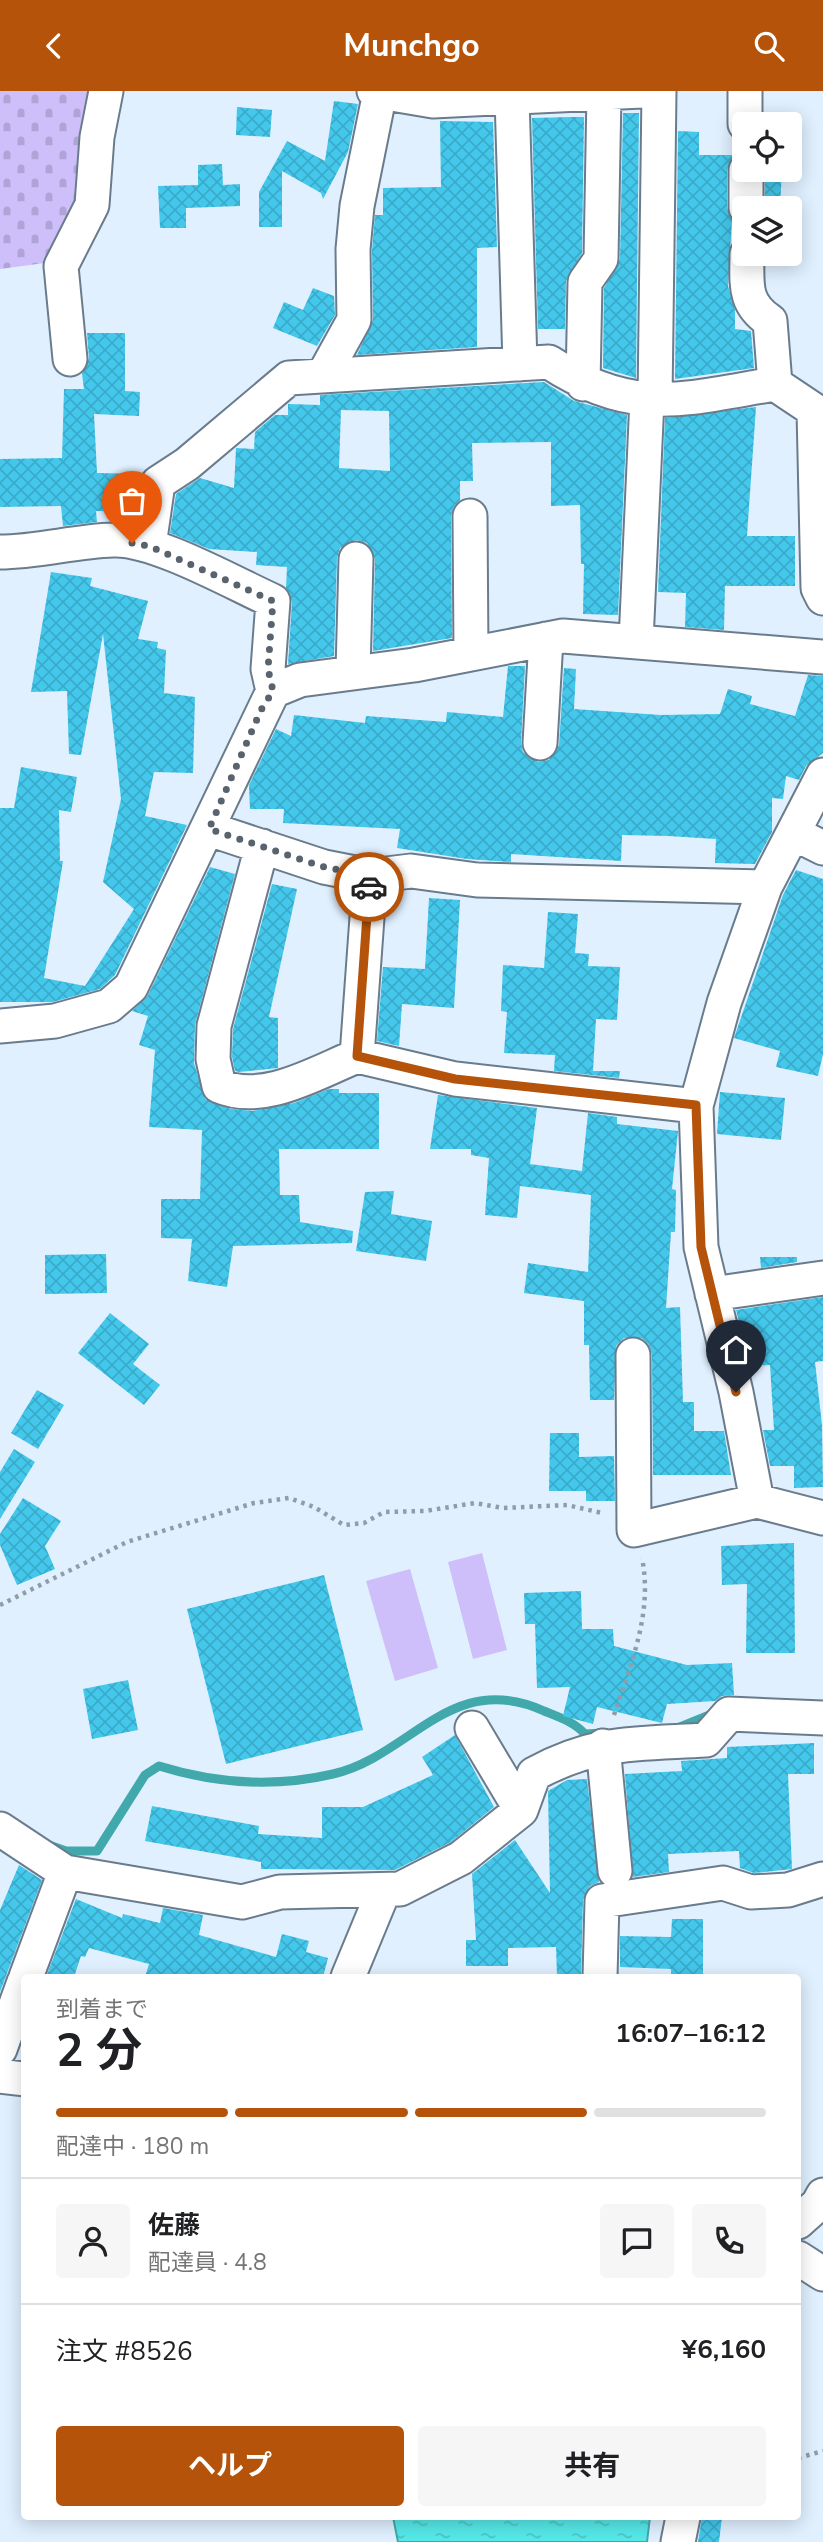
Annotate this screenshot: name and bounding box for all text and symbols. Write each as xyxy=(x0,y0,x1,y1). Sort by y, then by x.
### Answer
text: Munchgo xyxy=(343,24,480,67)
icon: back xyxy=(35,27,73,65)
icon: search xyxy=(750,27,788,65)
map controls xyxy=(732,112,802,266)
button: locate xyxy=(732,112,802,182)
button: layers xyxy=(732,196,802,266)
pin xyxy=(102,471,162,543)
icon: bag xyxy=(113,482,151,520)
courier xyxy=(334,852,404,922)
icon: car xyxy=(350,868,388,906)
pin xyxy=(706,1320,766,1392)
icon: home xyxy=(717,1331,755,1369)
text: 到着まで xyxy=(56,1994,148,2025)
text: 16:07–16:12 xyxy=(615,2016,766,2051)
text: 2 分 xyxy=(56,2019,142,2082)
text: 配達中 · 180 m xyxy=(56,2131,209,2162)
button: person xyxy=(56,2204,130,2278)
button: chat xyxy=(600,2204,674,2278)
button: phone xyxy=(692,2204,766,2278)
text: 佐藤 xyxy=(148,2208,200,2243)
text: 配達員 · 4.8 xyxy=(148,2247,267,2278)
text: ¥6,160 xyxy=(682,2332,766,2367)
text: 注文 #8526 xyxy=(56,2334,193,2369)
button: ヘルプ xyxy=(56,2426,404,2506)
button: 共有 xyxy=(418,2426,766,2506)

